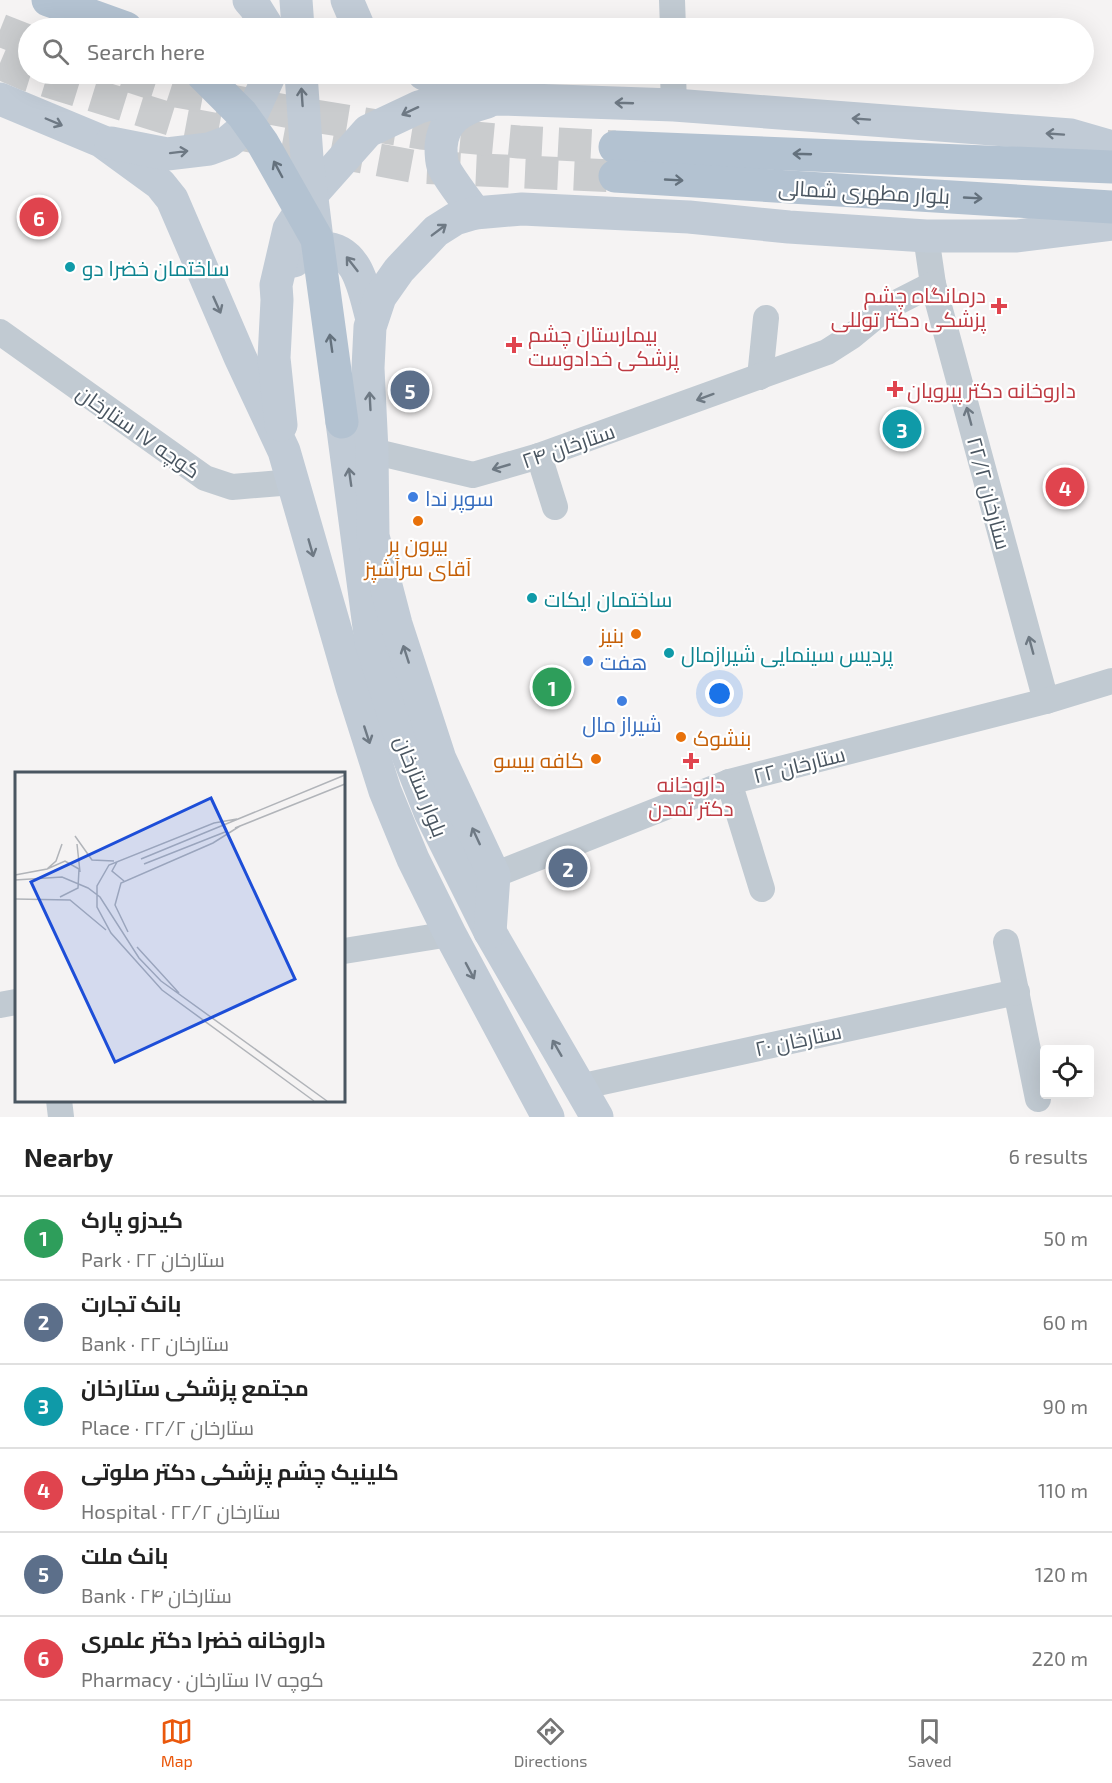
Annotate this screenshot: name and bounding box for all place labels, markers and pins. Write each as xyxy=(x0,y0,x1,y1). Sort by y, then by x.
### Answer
pin: 6 xyxy=(20,194,58,240)
place label: ساختمان خضرا دو xyxy=(82,255,230,282)
marker: ساختمان خضرا دو xyxy=(63,260,77,274)
place label: درمانگاه چشم پزشكی دكتر توللی xyxy=(831,282,986,334)
marker: درمانگاه چشم پزشكی دكتر توللی xyxy=(990,297,1008,315)
place label: بیمارستان چشم پزشکی خدادوست xyxy=(528,321,679,373)
marker: بیمارستان چشم پزشکی خدادوست xyxy=(505,336,523,354)
pin: 5 xyxy=(390,368,430,412)
place label: داروخانه دکتر پیرویان xyxy=(907,377,1076,405)
marker: داروخانه دکتر پیرویان xyxy=(888,382,902,396)
pin: 3 xyxy=(882,406,922,452)
pin: 4 xyxy=(1046,464,1084,510)
place label: سوپر ندا xyxy=(425,485,494,513)
marker: سوپر ندا xyxy=(406,490,420,504)
marker: بیرون بر آقای سرآشپز xyxy=(411,514,425,528)
place label: بیرون بر آقای سرآشپز xyxy=(364,531,472,583)
place label: ساختمان ایکات xyxy=(544,586,672,613)
marker: ساختمان ایکات xyxy=(525,591,539,605)
place label: بنیز xyxy=(599,622,624,648)
marker: بنیز xyxy=(629,627,643,641)
place label: پردیس سینمایی شیرازمال xyxy=(681,641,894,669)
marker: پردیس سینمایی شیرازمال xyxy=(662,646,676,660)
place label: هفت xyxy=(600,649,647,674)
marker: هفت xyxy=(581,654,595,668)
pin: 1 xyxy=(532,664,572,710)
marker: شیراز مال xyxy=(615,694,629,708)
place label: شیراز مال xyxy=(582,711,662,738)
place label: بنشوک xyxy=(693,725,751,751)
marker: بنشوک xyxy=(674,730,688,744)
place label: کافه بیسو xyxy=(493,747,584,773)
marker: کافه بیسو xyxy=(589,752,603,766)
marker: داروخانه دکتر تمدن xyxy=(684,754,698,768)
place label: داروخانه دکتر تمدن xyxy=(648,771,734,822)
pin: 2 xyxy=(548,846,588,890)

